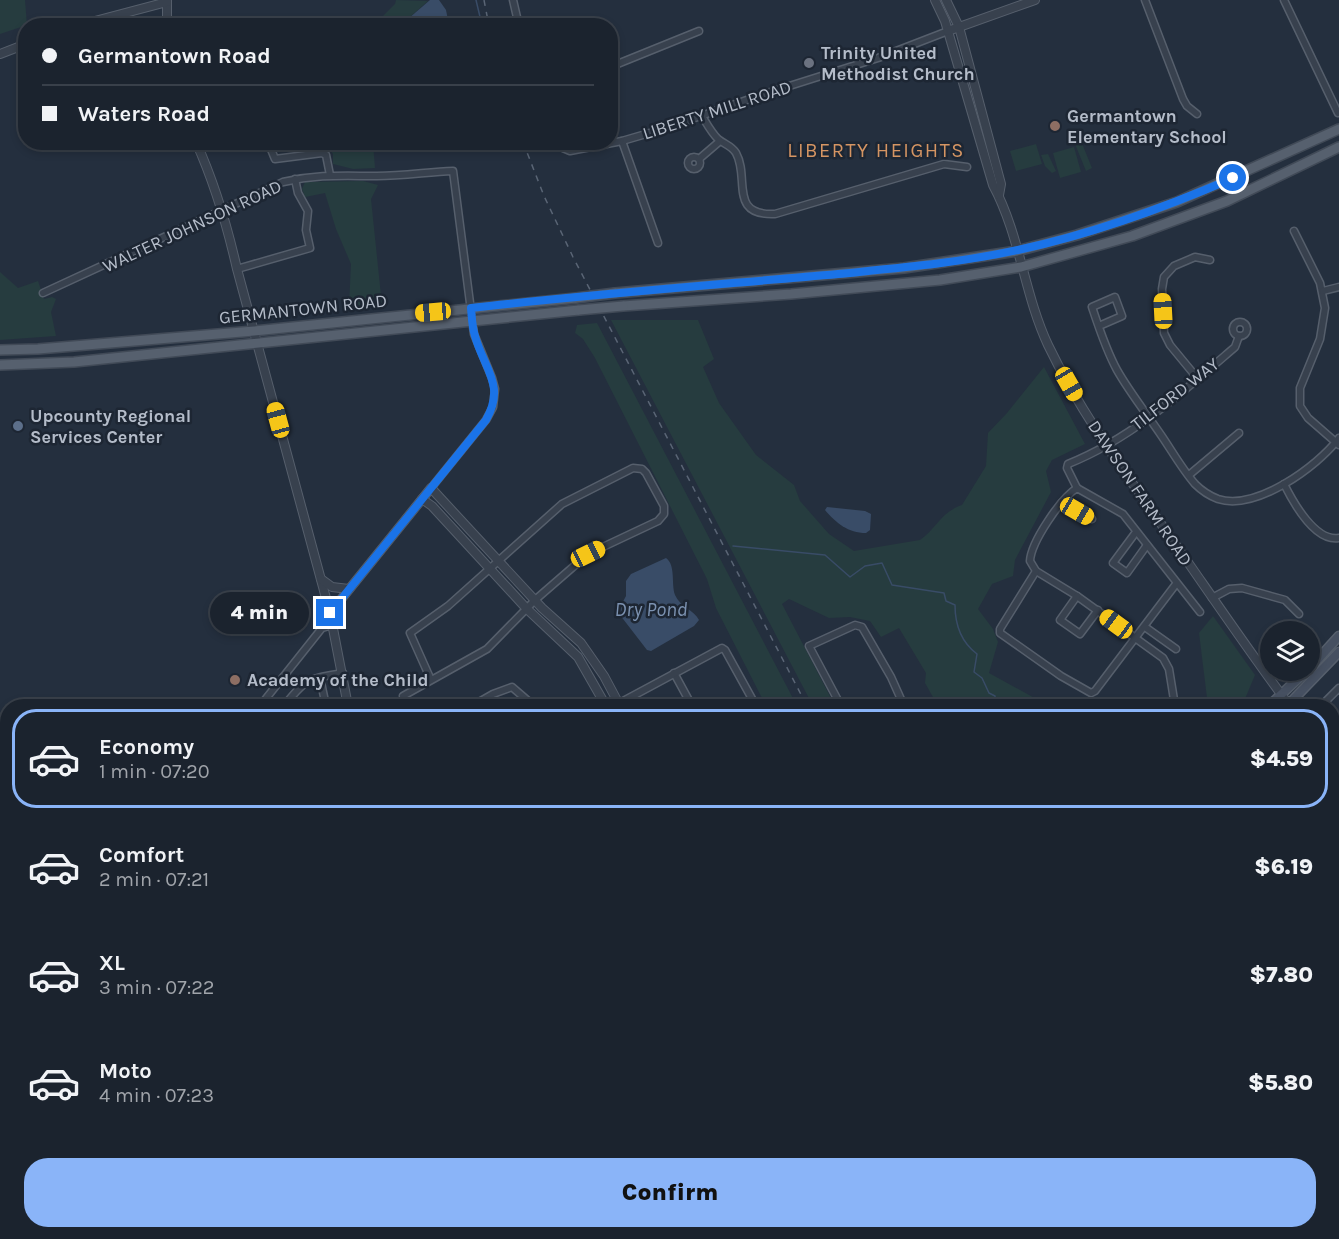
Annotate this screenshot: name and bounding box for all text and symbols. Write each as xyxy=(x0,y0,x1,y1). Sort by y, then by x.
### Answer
place label: Trinity United Methodist Church xyxy=(821,42,975,85)
text: Germantown Road xyxy=(78,43,271,69)
marker: Trinity United Methodist Church xyxy=(802,56,816,70)
street label: LIBERTY MILL ROAD xyxy=(640,76,794,144)
text: Waters Road xyxy=(78,101,210,127)
place label: Germantown Elementary School xyxy=(1067,105,1227,148)
marker: Germantown Elementary School xyxy=(1048,119,1062,133)
district label: LIBERTY HEIGHTS xyxy=(787,139,965,162)
route start xyxy=(1219,164,1246,191)
street label: WALTER JOHNSON ROAD xyxy=(99,175,285,277)
street label: GERMANTOWN ROAD xyxy=(218,289,388,329)
car xyxy=(1153,293,1173,329)
car xyxy=(414,301,452,323)
street label: TILFORD WAY xyxy=(1126,353,1224,435)
car xyxy=(1052,364,1086,404)
car xyxy=(265,400,291,440)
place label: Upcounty Regional Services Center xyxy=(30,405,191,448)
street label: DAWSON FARM ROAD xyxy=(1083,416,1197,570)
marker: Upcounty Regional Services Center xyxy=(11,419,25,433)
car xyxy=(1057,494,1097,528)
car xyxy=(568,538,608,570)
callout: 4 min xyxy=(210,592,309,634)
water label: Dry Pond xyxy=(614,598,688,621)
route end xyxy=(316,599,343,626)
text: 4 min xyxy=(231,601,288,624)
car xyxy=(1096,606,1136,642)
map controls xyxy=(1260,621,1320,681)
button: layers xyxy=(1260,621,1320,681)
place label: Academy of the Child xyxy=(247,669,428,691)
marker: Academy of the Child xyxy=(228,673,242,687)
icon: car xyxy=(27,732,81,786)
text: Economy xyxy=(99,734,194,760)
text: $4.59 xyxy=(1250,746,1313,772)
text: 1 min · 07:20 xyxy=(99,760,210,783)
icon: car xyxy=(27,840,81,894)
text: Comfort xyxy=(99,842,184,868)
text: $6.19 xyxy=(1254,854,1313,880)
text: 2 min · 07:21 xyxy=(99,868,209,891)
icon: car xyxy=(27,948,81,1002)
text: XL xyxy=(99,950,125,976)
text: $7.80 xyxy=(1250,962,1313,988)
text: 3 min · 07:22 xyxy=(99,976,214,999)
icon: car xyxy=(27,1056,81,1110)
text: Moto xyxy=(99,1058,152,1084)
text: $5.80 xyxy=(1248,1070,1313,1096)
text: 4 min · 07:23 xyxy=(99,1084,214,1107)
button: Confirm xyxy=(24,1158,1316,1227)

